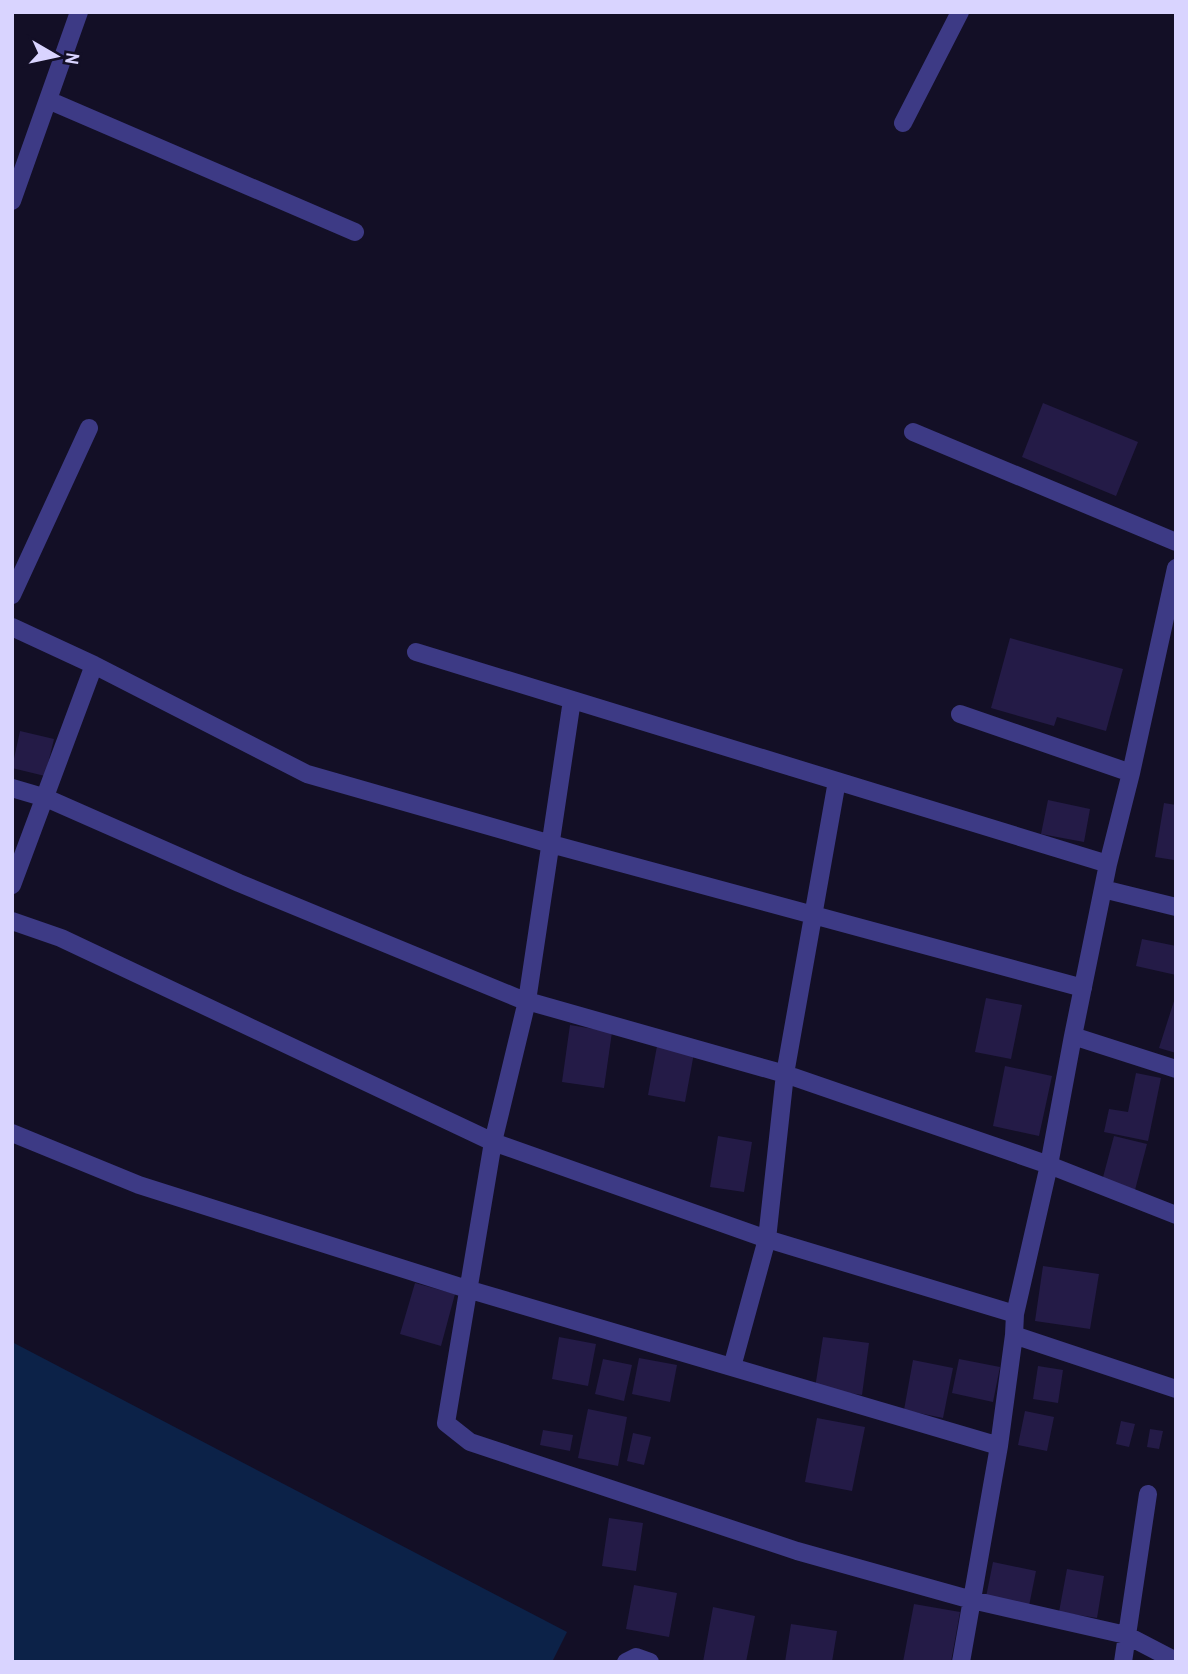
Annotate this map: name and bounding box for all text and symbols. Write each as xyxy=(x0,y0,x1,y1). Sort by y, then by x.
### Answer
north arrow xyxy=(21,21,91,91)
text: N xyxy=(59,51,87,66)

